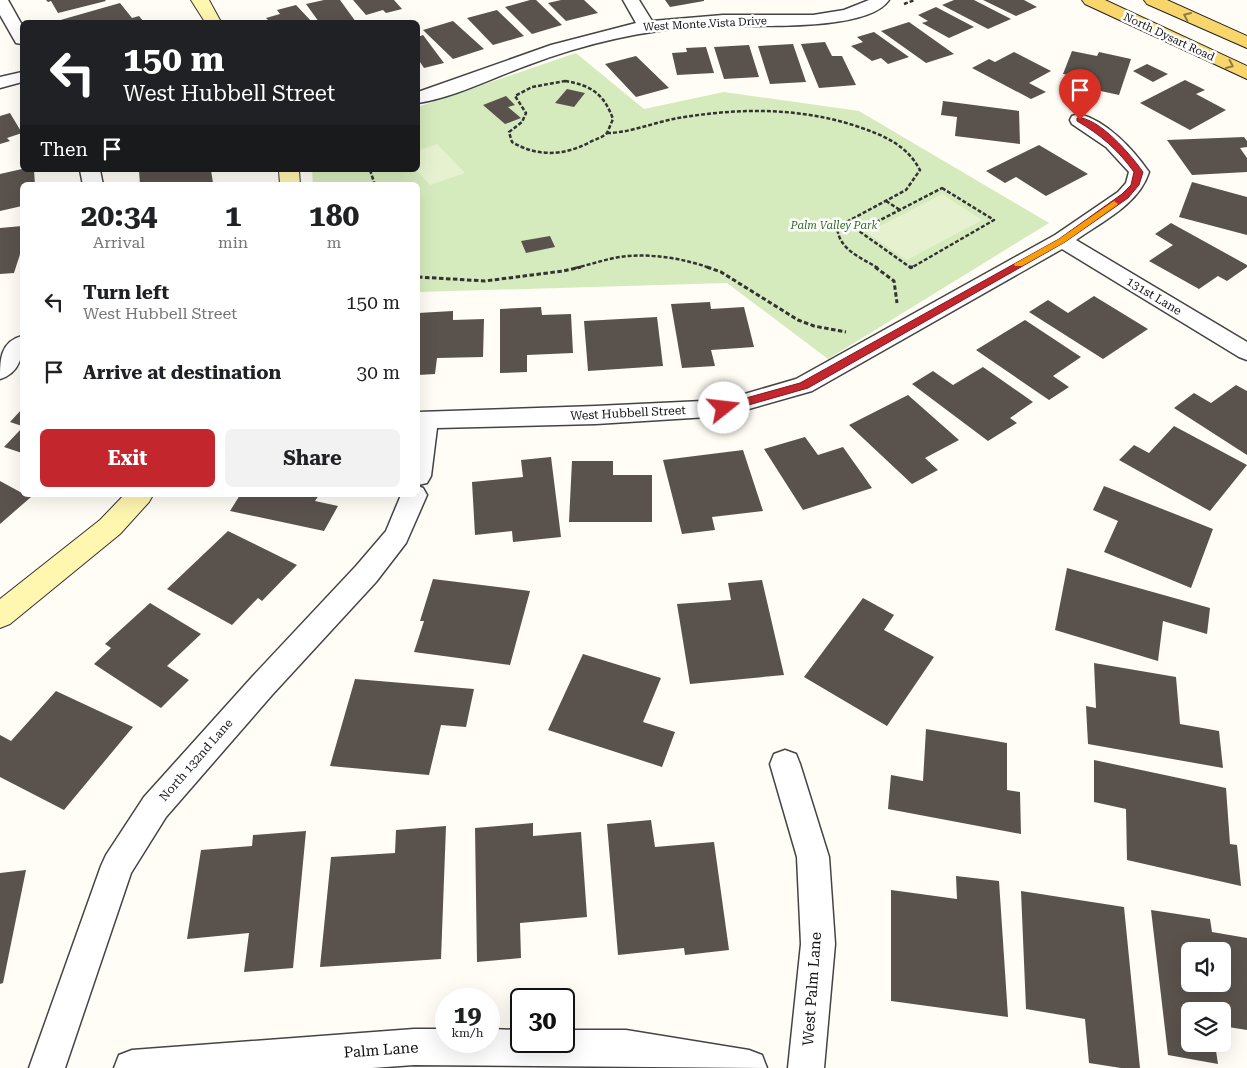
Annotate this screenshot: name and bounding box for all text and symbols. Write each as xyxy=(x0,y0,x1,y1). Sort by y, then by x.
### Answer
street label: North Dysart Road xyxy=(1121,10,1217,64)
one-way arrow xyxy=(1183,11,1192,22)
street label: West Monte Vista Drive xyxy=(643,14,767,34)
text: 150 m xyxy=(123,39,224,80)
icon: left xyxy=(40,40,105,105)
one-way arrow xyxy=(1225,59,1234,70)
pin xyxy=(1059,69,1101,120)
icon: arrive xyxy=(1066,76,1094,104)
text: West Hubbell Street xyxy=(123,81,335,106)
icon: arrive xyxy=(98,135,126,163)
text: Then xyxy=(40,138,88,161)
text: 20:34 xyxy=(81,198,157,233)
text: 1 xyxy=(225,198,241,233)
text: 180 xyxy=(309,198,359,233)
park label: Palm Valley Park xyxy=(790,219,877,232)
text: Arrival xyxy=(93,233,145,252)
text: min xyxy=(218,233,248,252)
text: m xyxy=(327,233,341,252)
street label: 131st Lane xyxy=(1124,274,1184,318)
text: Turn left xyxy=(83,281,169,304)
icon: left xyxy=(40,288,68,316)
text: 150 m xyxy=(346,291,400,314)
text: West Hubbell Street xyxy=(83,304,237,323)
icon: arrive xyxy=(40,358,68,386)
text: Arrive at destination xyxy=(83,361,281,384)
text: 30 m xyxy=(357,361,400,384)
position arrow xyxy=(697,381,749,433)
street label: West Hubbell Street xyxy=(570,403,687,423)
button: Exit xyxy=(40,429,215,487)
button: Share xyxy=(225,429,400,487)
street label: North 132nd Lane xyxy=(157,716,236,804)
street label: West Palm Lane xyxy=(799,931,825,1047)
map controls xyxy=(1181,942,1231,1052)
button: sound xyxy=(1181,942,1231,992)
speed limit sign: 30 xyxy=(510,988,575,1053)
text: 19 xyxy=(453,1000,482,1029)
button: layers xyxy=(1181,1002,1231,1052)
text: km/h xyxy=(451,1026,484,1040)
street label: Palm Lane xyxy=(343,1038,419,1062)

